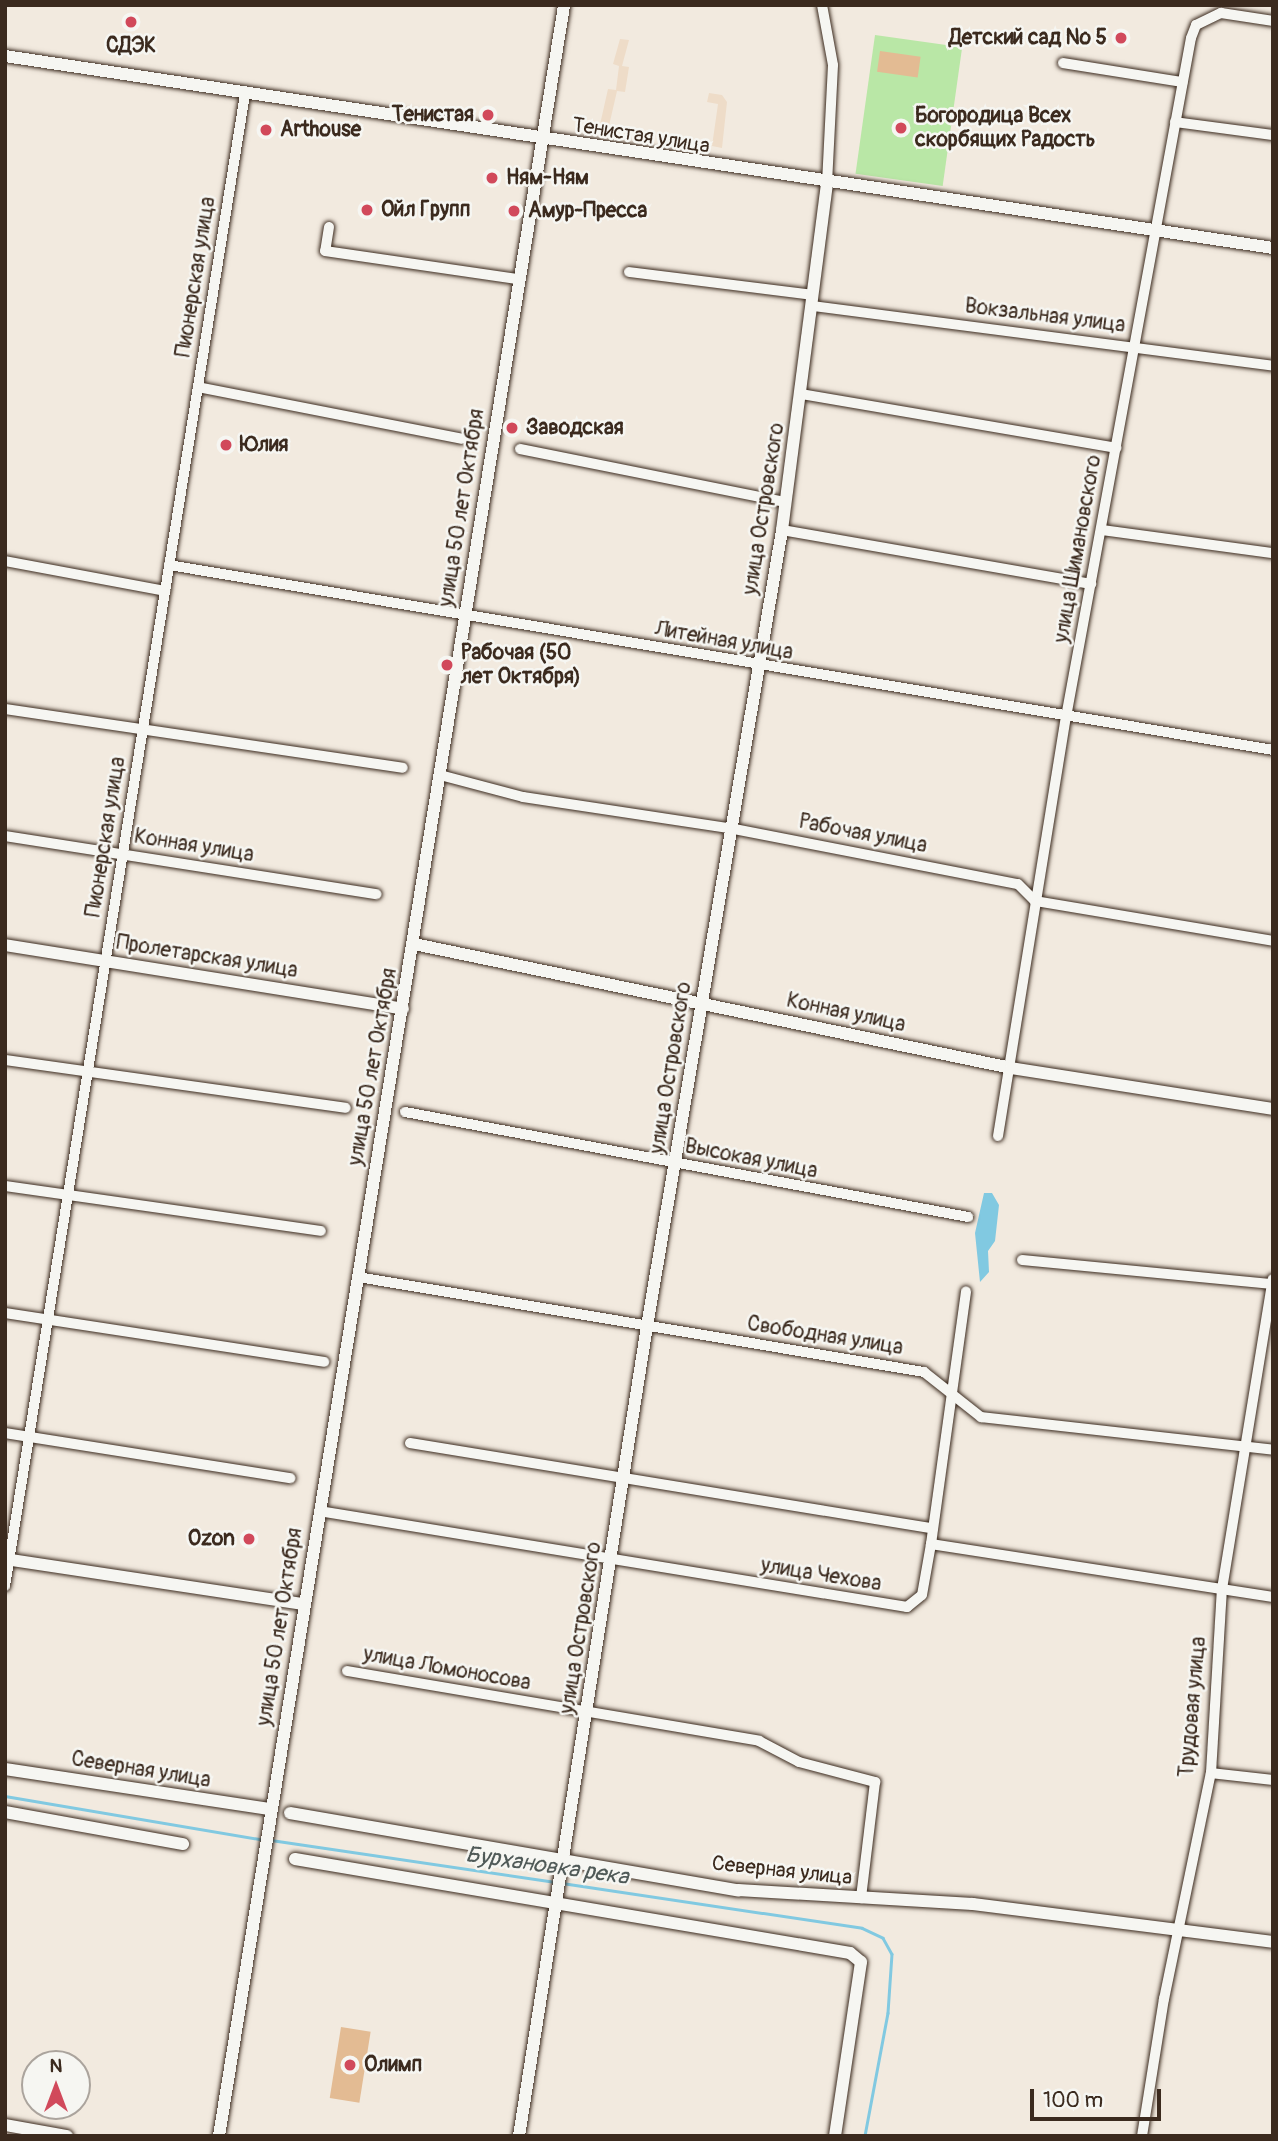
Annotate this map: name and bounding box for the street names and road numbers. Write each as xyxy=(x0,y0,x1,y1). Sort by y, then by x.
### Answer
street label: Тенистая улица xyxy=(570,113,712,159)
street label: Пионерская улица xyxy=(171,195,221,359)
street label: Вокзальная улица xyxy=(963,294,1127,338)
street label: улица 50 лет Октября xyxy=(434,407,490,609)
street label: улица Островского xyxy=(738,421,790,597)
street label: улица Шимановского xyxy=(1049,453,1107,645)
street label: Литейная улица xyxy=(653,616,795,666)
street label: Пионерская улица xyxy=(81,755,131,919)
street label: Рабочая улица xyxy=(797,809,929,859)
street label: Конная улица xyxy=(132,824,256,868)
street label: Пролетарская улица xyxy=(114,930,300,984)
street label: улица 50 лет Октября xyxy=(343,966,403,1168)
street label: улица Островского xyxy=(645,980,697,1156)
street label: Конная улица xyxy=(784,988,908,1038)
street label: Высокая улица xyxy=(683,1134,819,1184)
street label: Свободная улица xyxy=(745,1311,905,1361)
street label: улица 50 лет Октября xyxy=(252,1526,308,1728)
street label: улица Островского xyxy=(555,1540,607,1716)
street label: улица Чехова xyxy=(759,1553,883,1597)
street label: Трудовая улица xyxy=(1174,1636,1212,1778)
street label: улица Ломоносова xyxy=(361,1642,533,1696)
street label: Северная улица xyxy=(69,1747,213,1793)
street label: Северная улица xyxy=(711,1851,853,1891)

